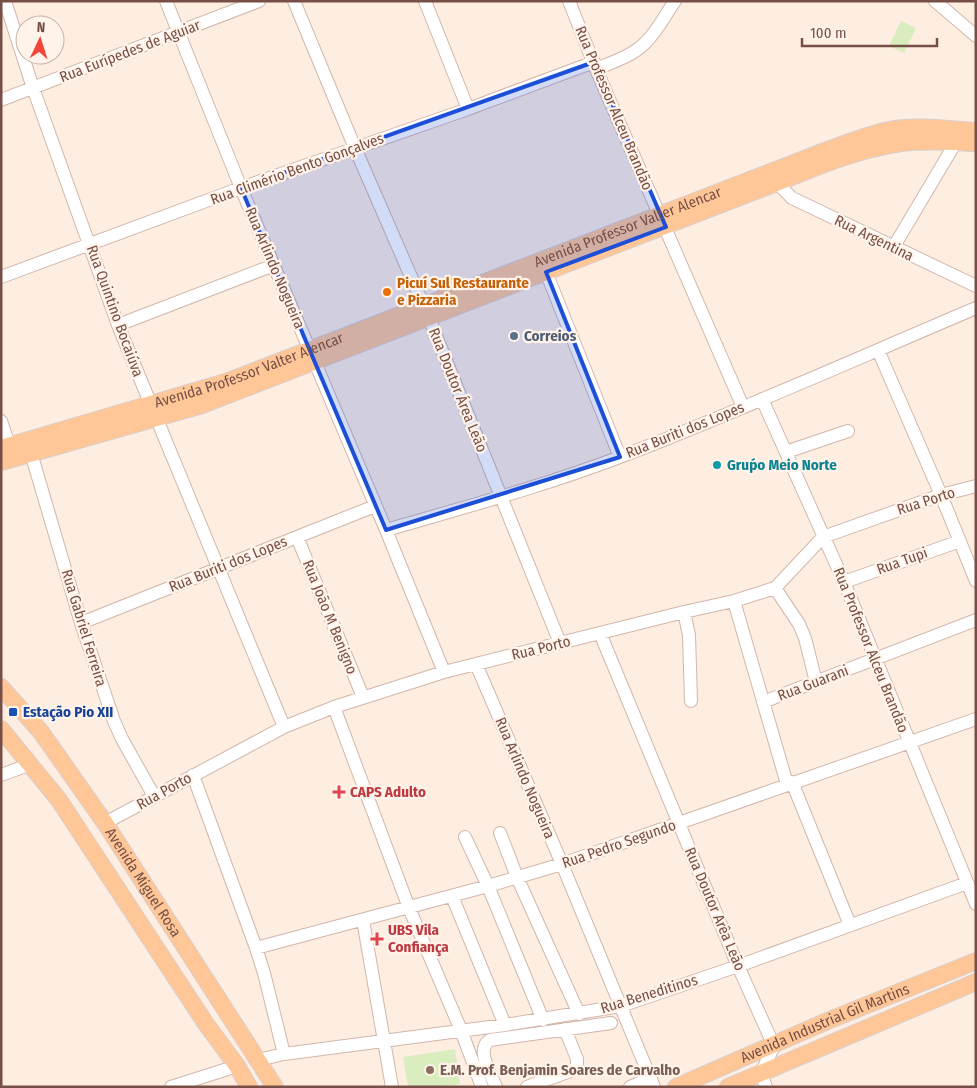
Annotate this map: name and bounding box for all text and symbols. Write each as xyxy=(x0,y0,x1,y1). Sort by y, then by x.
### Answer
north arrow xyxy=(15,15,65,65)
scale bar xyxy=(802,15,937,47)
street label: Rua Eurípedes de Aguiar xyxy=(57,16,204,86)
text: N xyxy=(36,19,46,36)
street label: Rua Professor Alceu Brandão xyxy=(571,23,657,193)
text: 100 m xyxy=(810,24,847,42)
street label: Rua Climério Bento Gonçalves xyxy=(208,129,386,209)
street label: Avenida Professor Valter Alencar xyxy=(532,183,725,271)
street label: Rua Arlindo Nogueira xyxy=(241,205,309,331)
street label: Rua Argentina xyxy=(831,211,917,265)
street label: Rua Quintino Bocaiúva xyxy=(83,243,147,379)
place label: Picuí Sul Restaurante e Pizzaria xyxy=(397,274,529,309)
marker: Picuí Sul Restaurante e Pizzaria xyxy=(381,286,393,298)
street label: Rua Doutor Área Leão xyxy=(425,325,491,455)
place label: Correios xyxy=(524,327,577,345)
street label: Avenida Professor Valter Alencar xyxy=(152,328,347,411)
marker: Correios xyxy=(508,330,520,342)
street label: Rua Buriti dos Lopes xyxy=(623,398,747,462)
place label: Gruṕo Meio Norte xyxy=(727,456,837,474)
marker: Gruṕo Meio Norte xyxy=(711,459,723,471)
street label: Rua Porto xyxy=(895,483,957,519)
street label: Rua Buriti dos Lopes xyxy=(166,532,290,596)
street label: Rua Tupi xyxy=(874,544,930,578)
street label: Rua João M Benigno xyxy=(299,557,361,677)
street label: Rua Professor Alceu Brandão xyxy=(830,565,912,735)
street label: Rua Gabriel Ferreira xyxy=(58,567,110,689)
street label: Rua Porto xyxy=(510,632,572,664)
street label: Rua Guarani xyxy=(775,661,851,705)
place label: Estação Pio XII xyxy=(23,703,113,722)
marker: Estação Pio XII xyxy=(7,706,19,718)
street label: Rua Arlindo Nogueira xyxy=(491,715,559,841)
street label: Rua Porto xyxy=(133,769,195,813)
place label: CAPS Adulto xyxy=(350,783,426,801)
marker: CAPS Adulto xyxy=(332,785,346,799)
street label: Rua Pedro Segundo xyxy=(560,816,678,872)
street label: Avenida Miguel Rosa xyxy=(101,824,185,940)
street label: Rua Doutor Arêa Leão xyxy=(681,845,749,974)
place label: UBS Vila Confiança xyxy=(388,921,449,957)
marker: UBS Vila Confiança xyxy=(370,932,384,946)
street label: Rua Beneditinos xyxy=(598,971,700,1017)
street label: Avenida Industrial Gil Martins xyxy=(738,980,912,1067)
place label: E.M. Prof. Benjamin Soares de Carvalho xyxy=(440,1061,680,1079)
marker: E.M. Prof. Benjamin Soares de Carvalho xyxy=(424,1064,436,1076)

